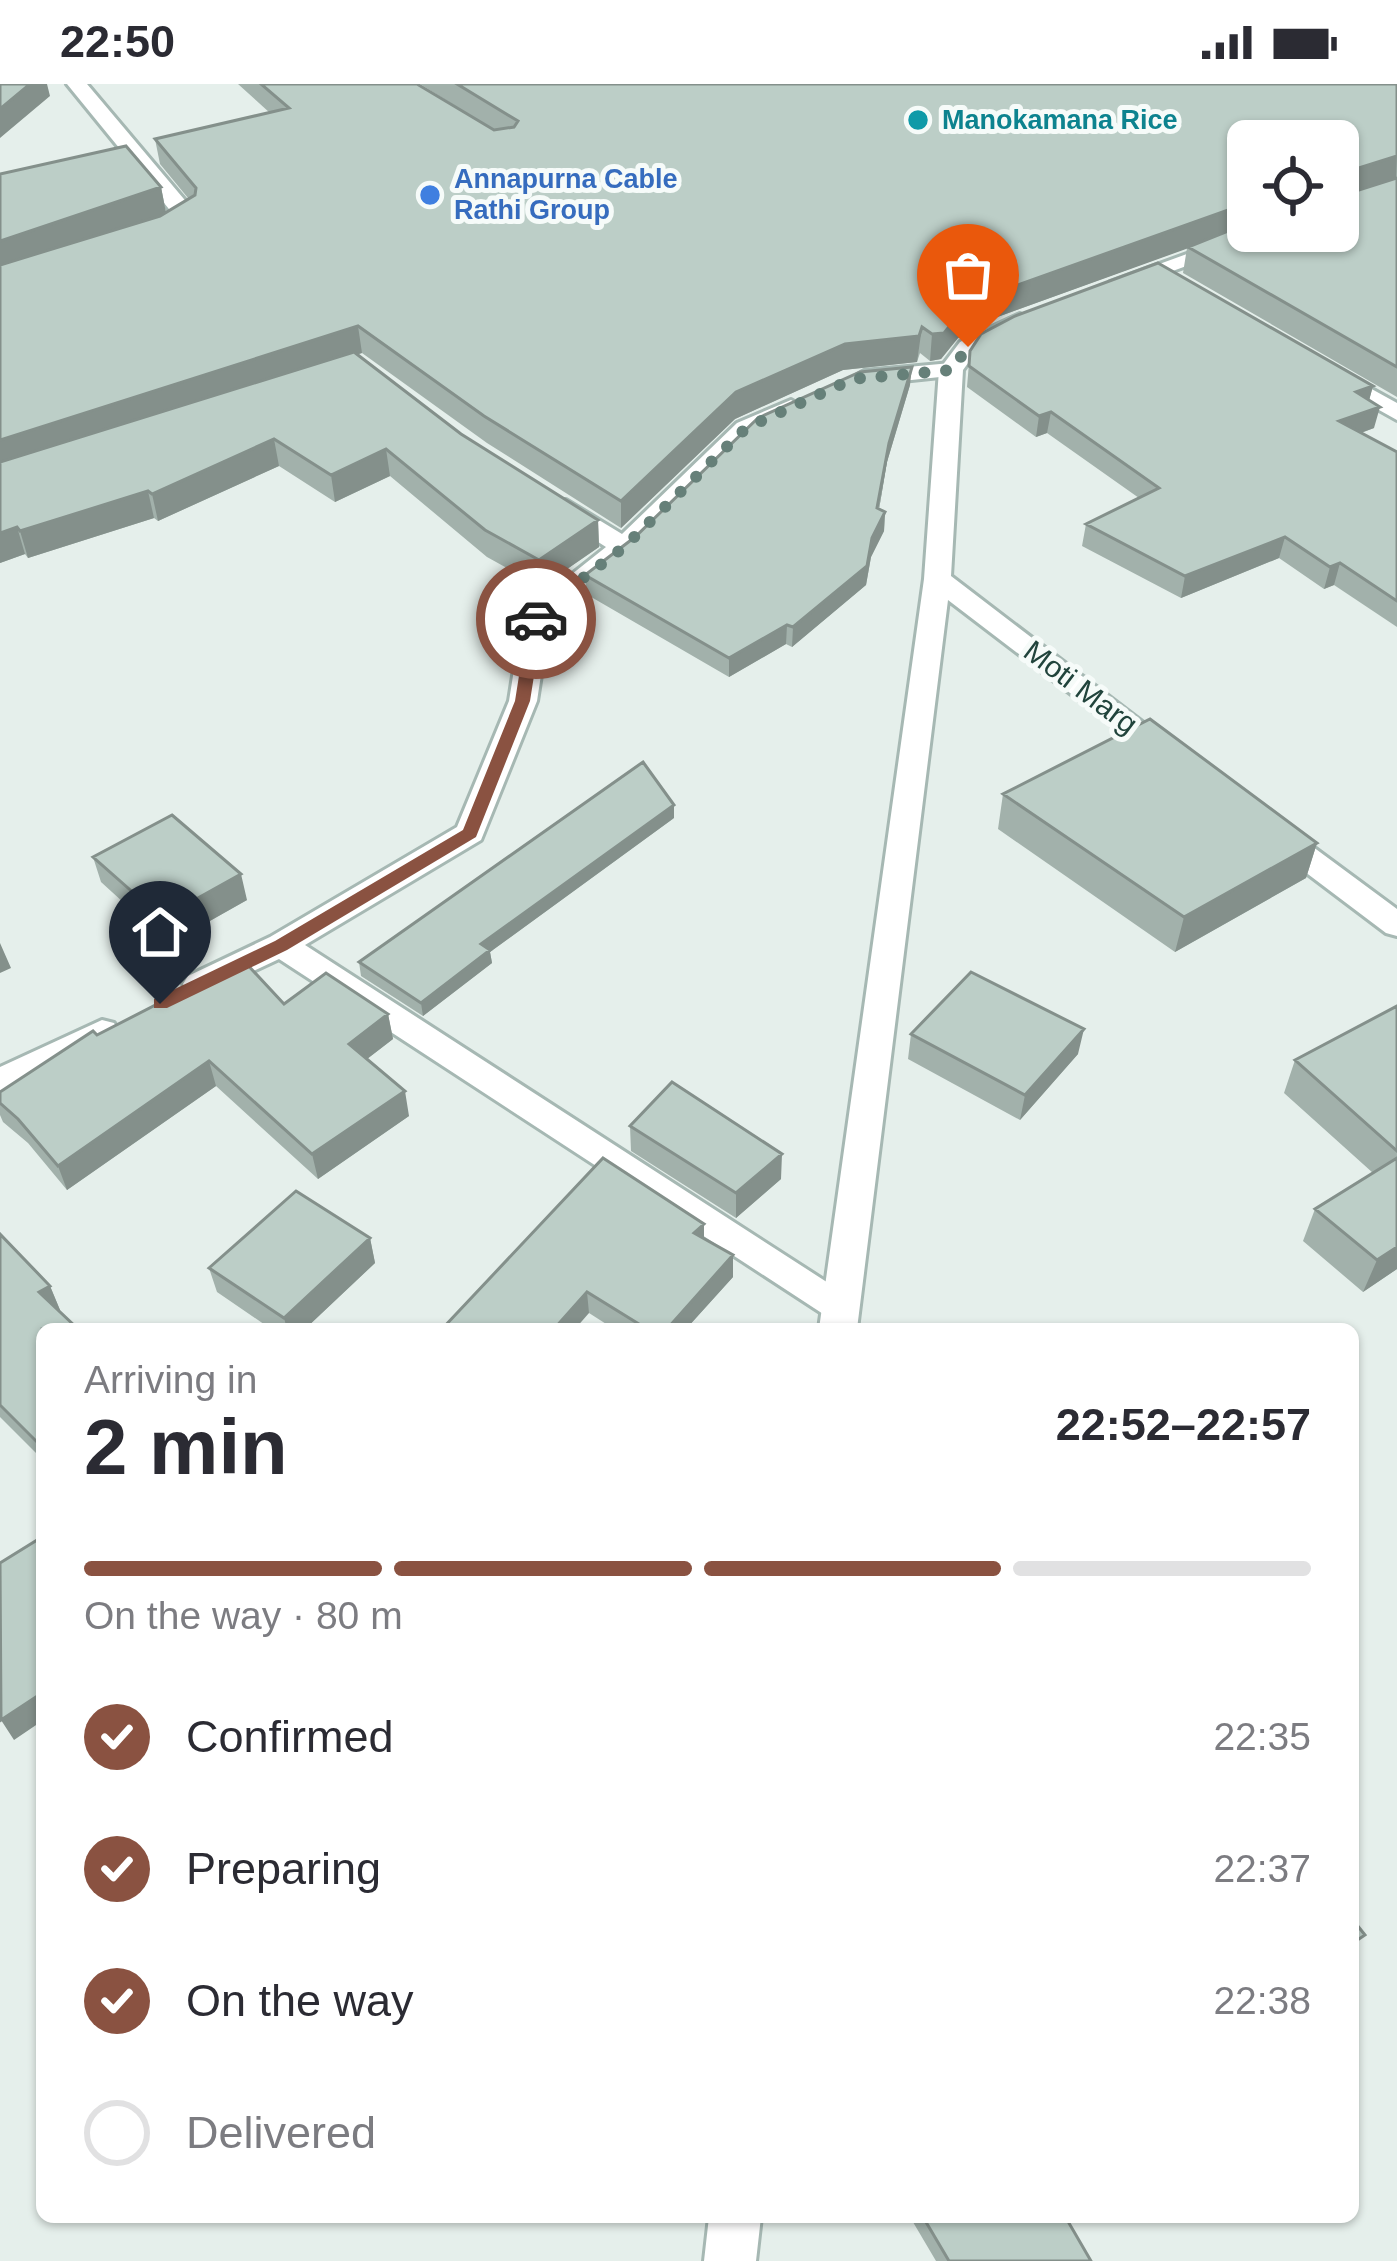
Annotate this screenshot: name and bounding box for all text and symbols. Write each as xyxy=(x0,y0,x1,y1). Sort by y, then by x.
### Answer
text: 22:50 xyxy=(60,16,175,67)
place label: Manokamana Rice xyxy=(942,105,1178,135)
marker: Manokamana Rice xyxy=(905,107,931,133)
map controls xyxy=(1227,120,1359,252)
button: locate xyxy=(1227,120,1359,252)
place label: Annapurna Cable Rathi Group xyxy=(454,164,678,225)
marker: Annapurna Cable Rathi Group xyxy=(417,182,443,208)
pin xyxy=(917,224,1019,347)
icon: bag xyxy=(935,242,1001,308)
courier xyxy=(476,559,596,679)
icon: car xyxy=(503,586,569,652)
street label: Moti Marg xyxy=(1018,634,1144,740)
pin xyxy=(109,881,211,1004)
icon: home xyxy=(127,899,193,965)
text: Arriving in xyxy=(84,1358,257,1401)
text: 22:52–22:57 xyxy=(1056,1399,1311,1450)
text: 2 min xyxy=(84,1403,288,1491)
text: On the way · 80 m xyxy=(84,1594,403,1637)
icon: check xyxy=(84,1704,150,1770)
text: Confirmed xyxy=(186,1711,394,1762)
text: 22:35 xyxy=(1213,1715,1311,1758)
icon: check xyxy=(84,1836,150,1902)
text: Preparing xyxy=(186,1843,381,1894)
text: 22:37 xyxy=(1213,1847,1311,1890)
icon: check xyxy=(84,1968,150,2034)
text: On the way xyxy=(186,1975,414,2026)
text: 22:38 xyxy=(1213,1979,1311,2022)
text: Delivered xyxy=(186,2107,376,2158)

